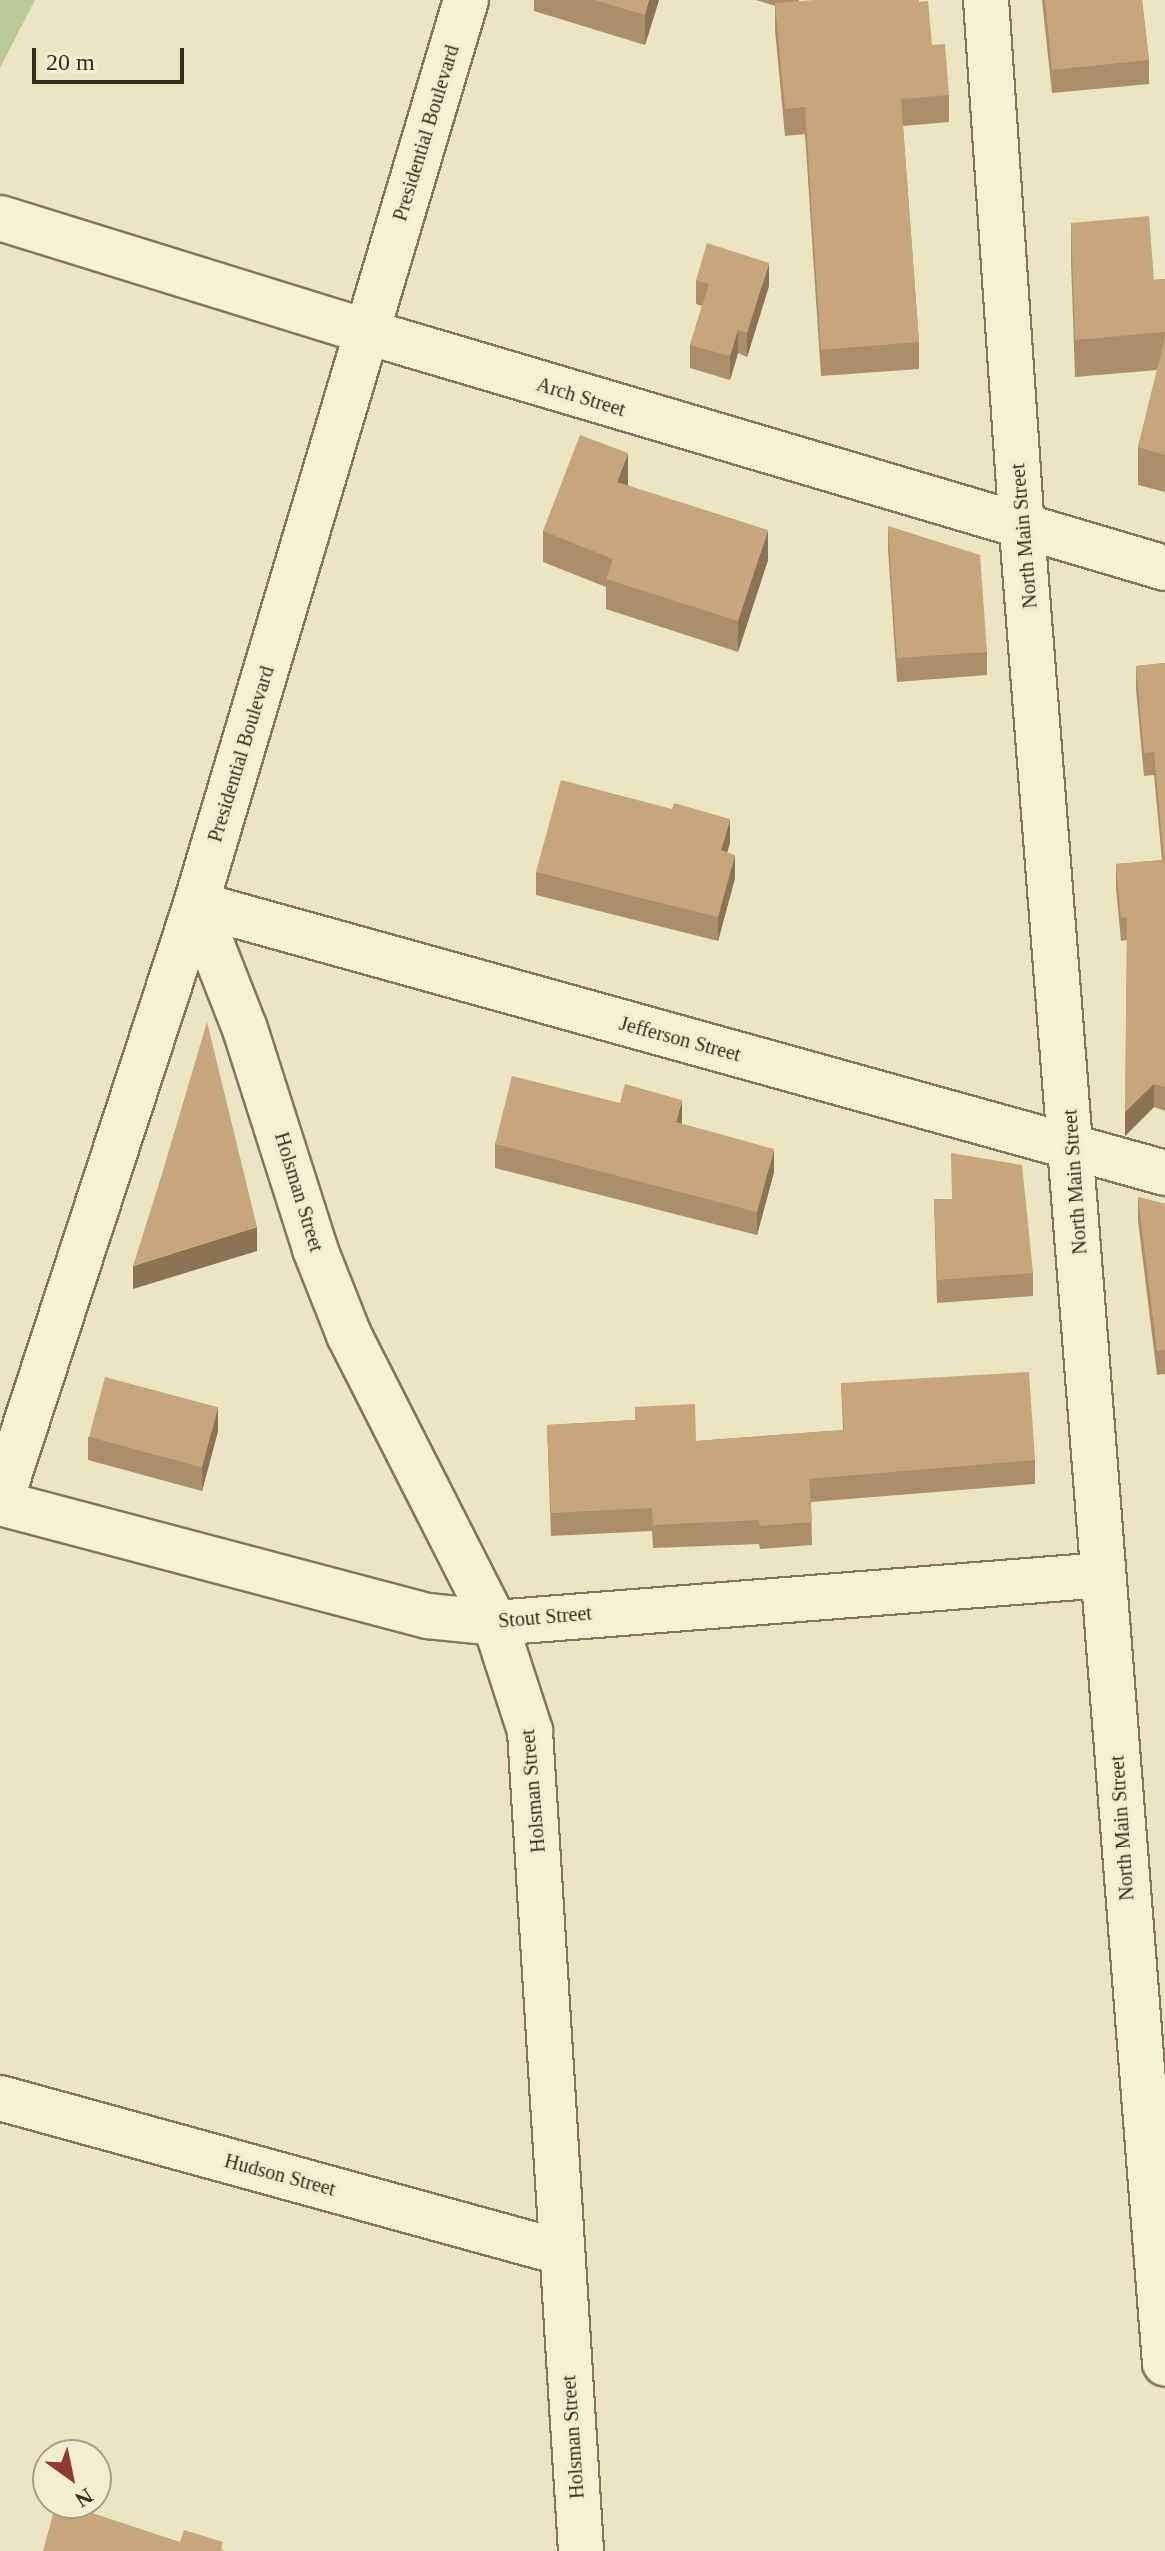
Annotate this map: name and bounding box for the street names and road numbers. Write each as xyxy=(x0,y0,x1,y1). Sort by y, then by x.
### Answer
street label: Presidential Boulevard xyxy=(388,42,464,224)
street label: Arch Street xyxy=(534,372,628,422)
street label: North Main Street xyxy=(1006,462,1042,610)
street label: Presidential Boulevard xyxy=(203,663,279,845)
street label: Jefferson Street xyxy=(617,1011,743,1067)
street label: North Main Street xyxy=(1058,1109,1092,1255)
street label: Holsman Street xyxy=(269,1129,329,1255)
street label: Stout Street xyxy=(497,1601,593,1633)
street label: Holsman Street xyxy=(516,1728,550,1854)
street label: North Main Street xyxy=(1105,1755,1139,1901)
street label: Hudson Street xyxy=(222,2149,338,2201)
street label: Holsman Street xyxy=(557,2374,589,2500)

